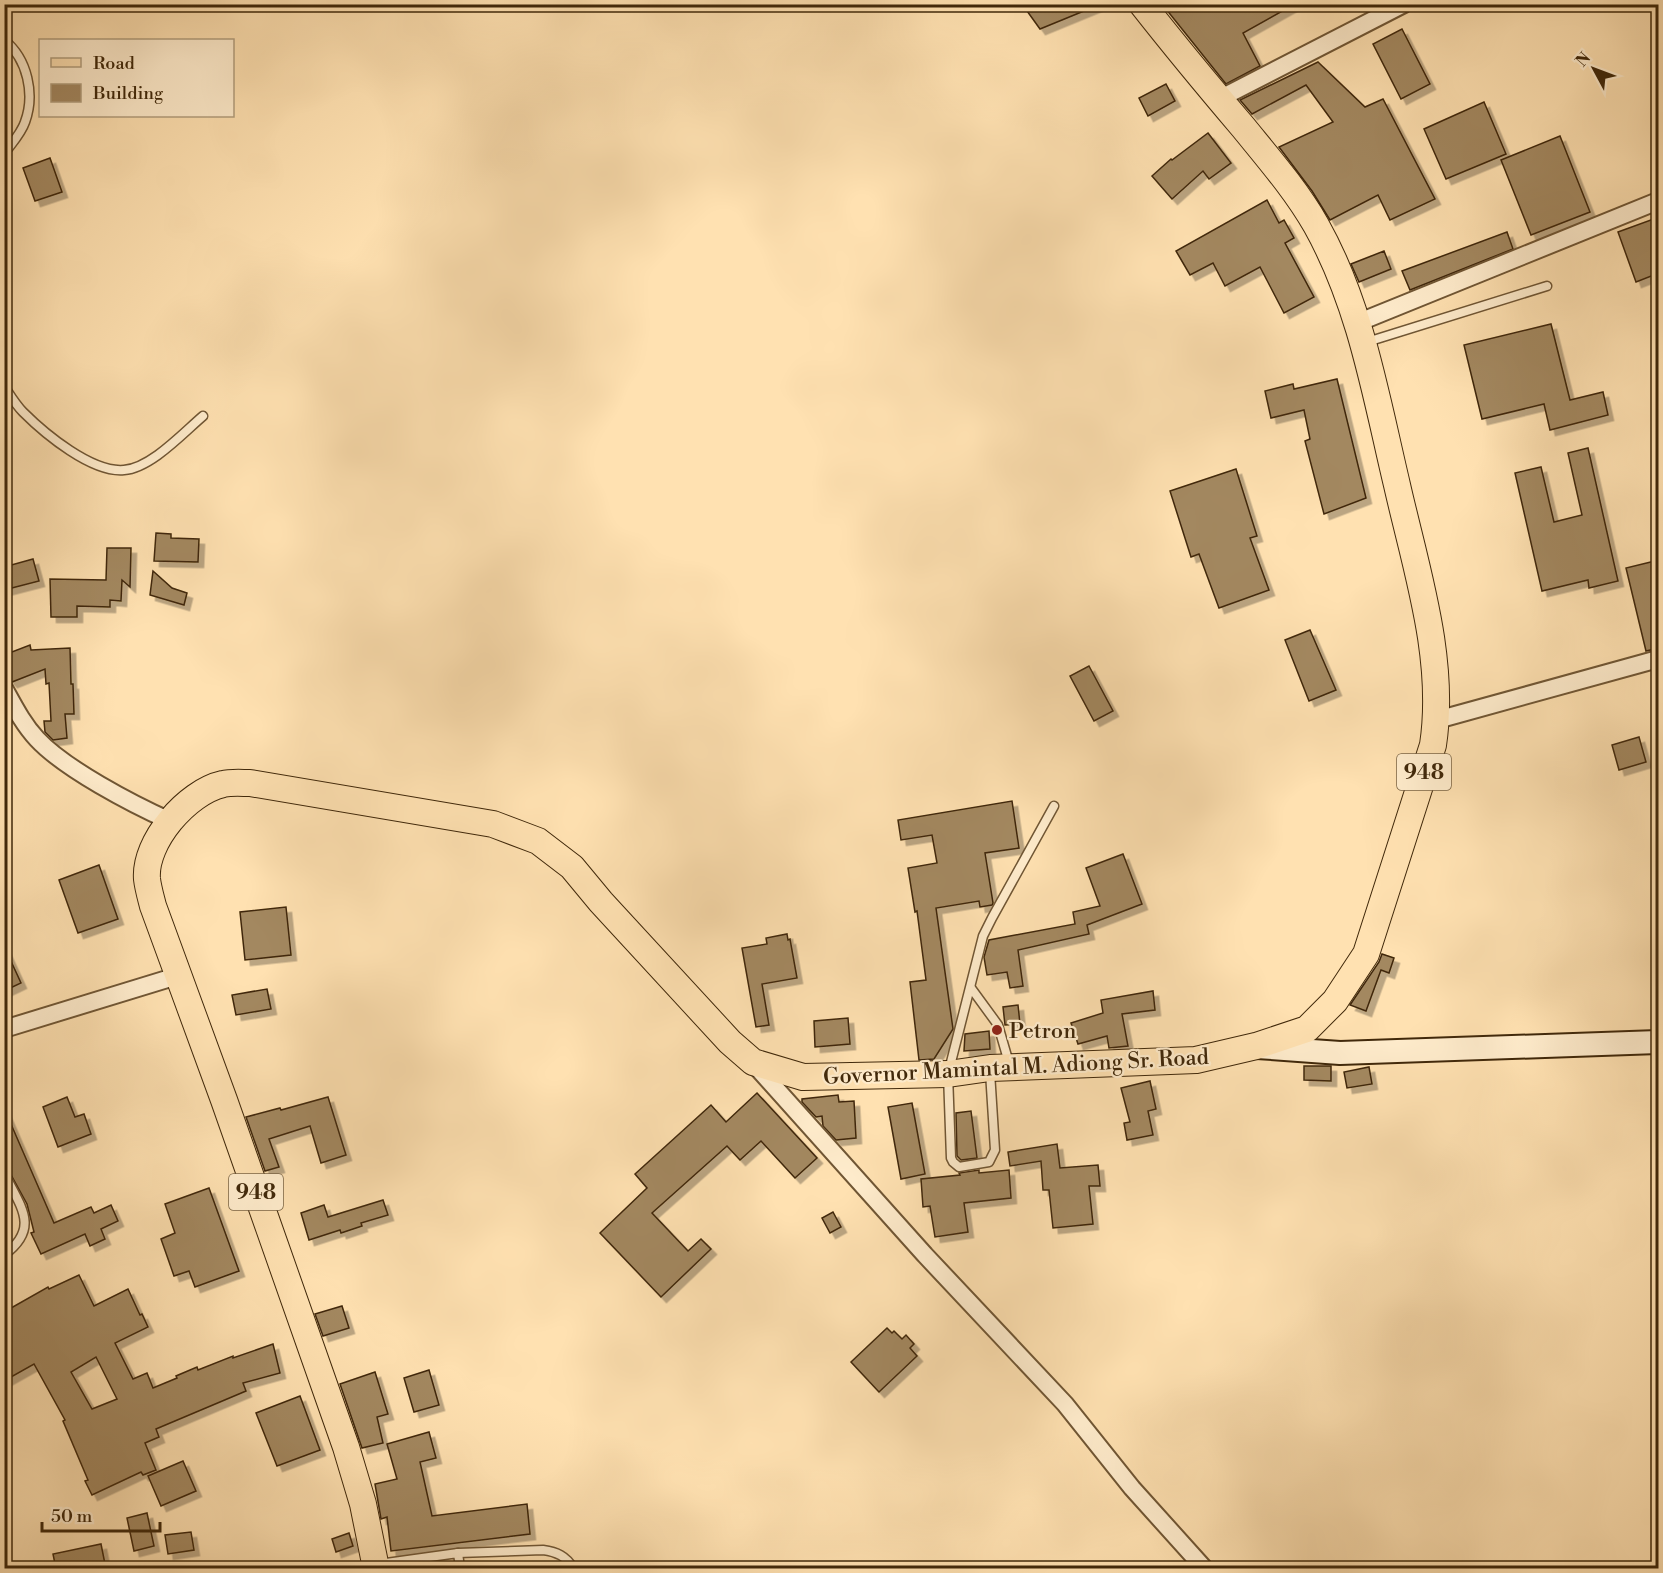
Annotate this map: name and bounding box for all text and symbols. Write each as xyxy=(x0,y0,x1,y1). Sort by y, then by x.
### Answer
legend xyxy=(39,39,234,117)
north arrow xyxy=(1564,39,1624,99)
text: N xyxy=(1572,48,1595,71)
text: Road xyxy=(93,52,136,75)
text: Building xyxy=(92,82,164,105)
road number: 948 xyxy=(1397,754,1451,790)
place label: Petron xyxy=(1009,1018,1076,1045)
marker: Petron xyxy=(990,1023,1004,1037)
street label: Governor Mamintal M. Adiong Sr. Road xyxy=(822,1044,1210,1091)
road number: 948 xyxy=(229,1174,283,1210)
scale bar xyxy=(42,1495,160,1533)
text: 50 m xyxy=(51,1505,93,1528)

